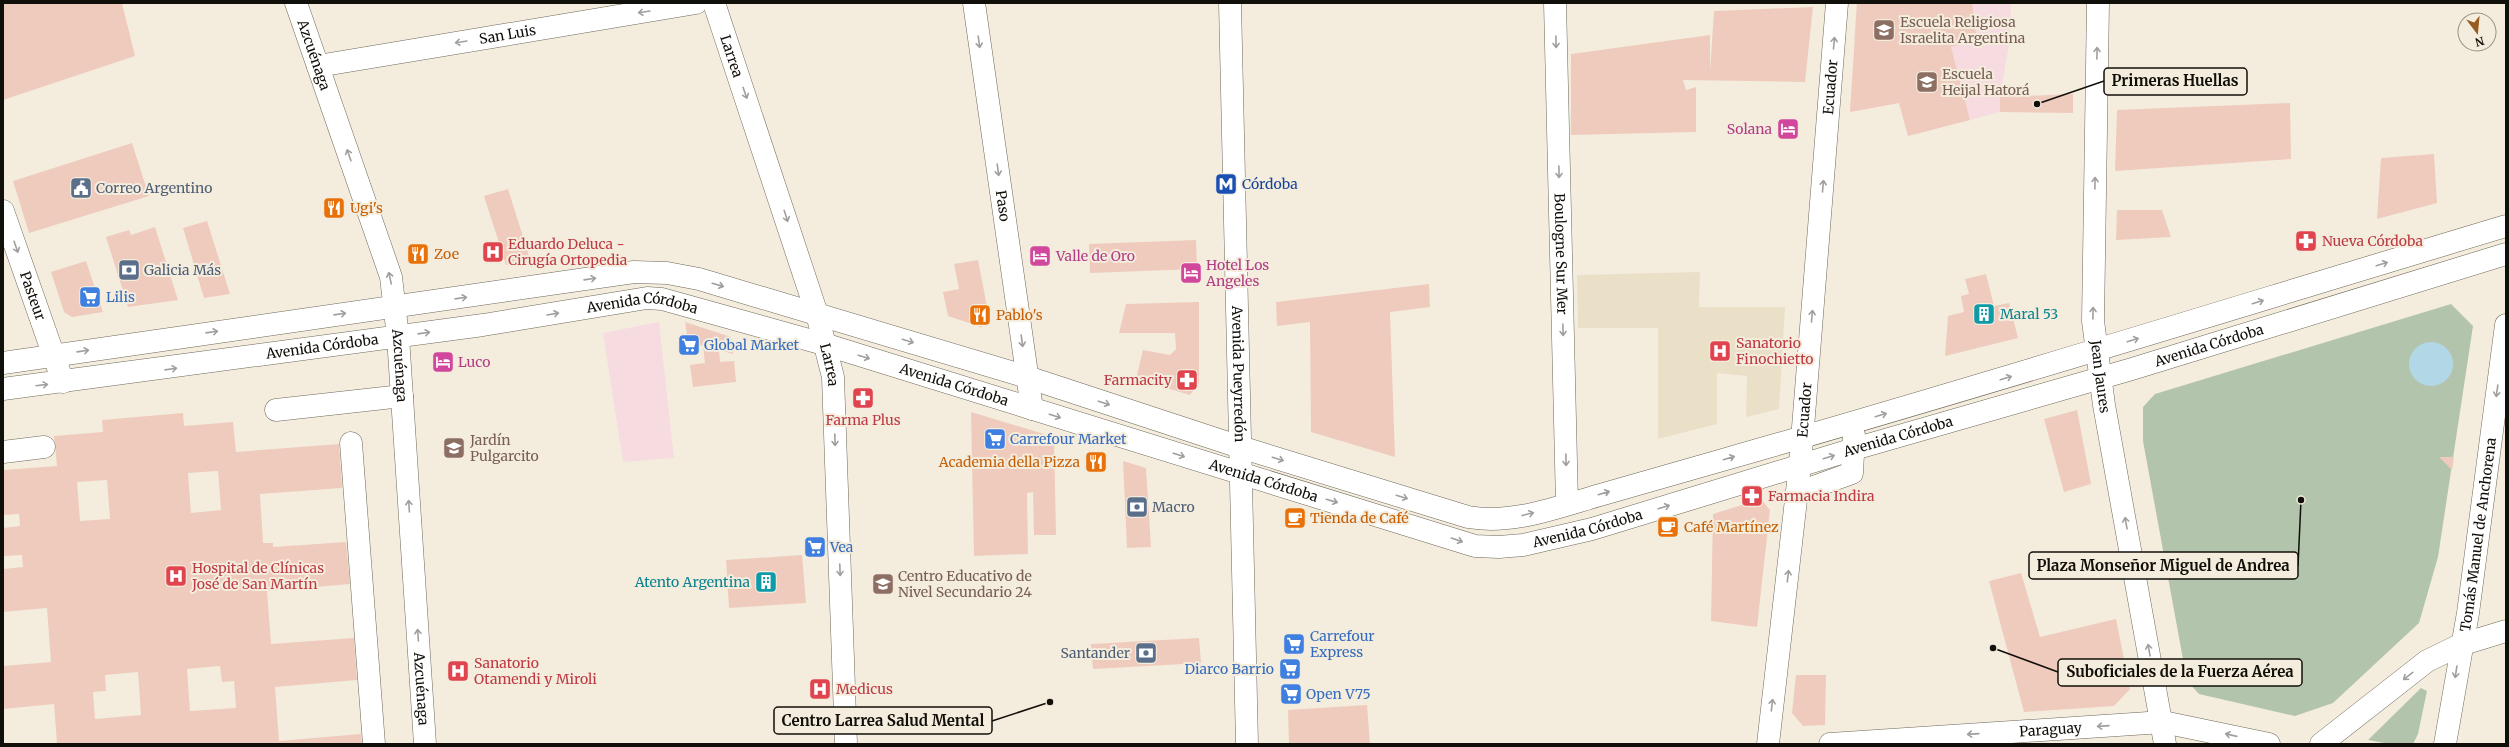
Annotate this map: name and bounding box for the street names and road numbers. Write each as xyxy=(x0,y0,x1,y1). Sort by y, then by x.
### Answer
street label: Azcuénaga xyxy=(293,16,335,93)
street label: San Luis xyxy=(478,21,537,48)
street label: Larrea xyxy=(716,33,747,80)
street label: Ecuador xyxy=(1819,59,1841,115)
street label: Paso xyxy=(992,189,1014,223)
street label: Boulogne Sur Mer xyxy=(1551,193,1571,315)
street label: Pasteur xyxy=(16,269,50,323)
street label: Avenida Córdoba xyxy=(584,289,701,318)
street label: Avenida Pueyrredón xyxy=(1228,304,1249,442)
street label: Avenida Córdoba xyxy=(2151,320,2266,371)
street label: Azcuénaga xyxy=(388,327,411,403)
street label: Avenida Córdoba xyxy=(264,330,380,363)
street label: Jean Jaures xyxy=(2086,338,2114,414)
street label: Larrea xyxy=(816,341,842,387)
street label: Avenida Córdoba xyxy=(897,359,1011,410)
street label: Ecuador xyxy=(1793,382,1816,438)
street label: Avenida Córdoba xyxy=(1840,412,1955,461)
street label: Tomás Manuel de Anchorena xyxy=(2456,436,2500,633)
street label: Avenida Córdoba xyxy=(1206,455,1321,506)
street label: Avenida Córdoba xyxy=(1530,505,1645,552)
street label: Azcuénaga xyxy=(410,651,433,727)
street label: Paraguay xyxy=(2019,718,2083,740)

